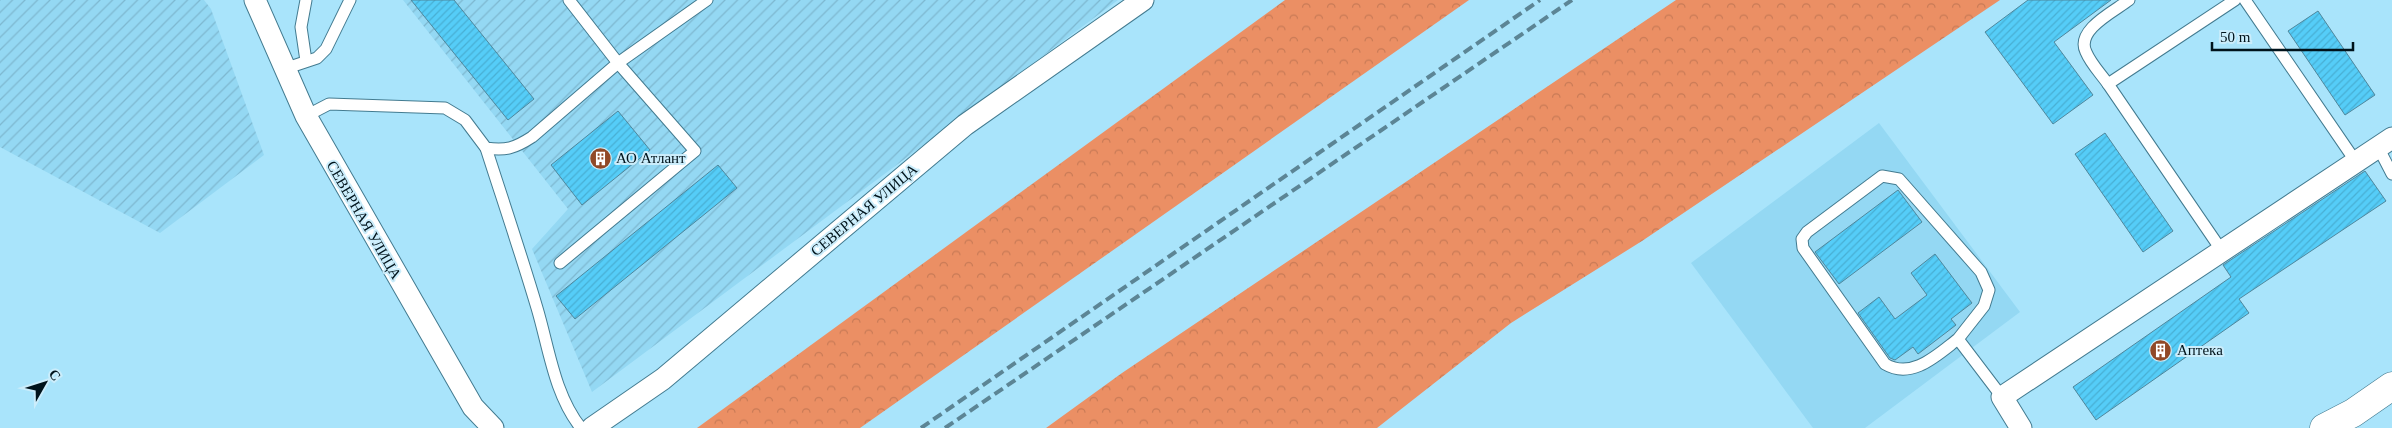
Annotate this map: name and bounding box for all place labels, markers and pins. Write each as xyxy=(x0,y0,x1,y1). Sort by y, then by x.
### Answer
building icon: АО Атлант xyxy=(588,146,612,170)
place label: АО Атлант xyxy=(616,150,686,166)
building icon: Аптека xyxy=(2149,338,2173,362)
place label: Аптека xyxy=(2177,342,2223,358)

